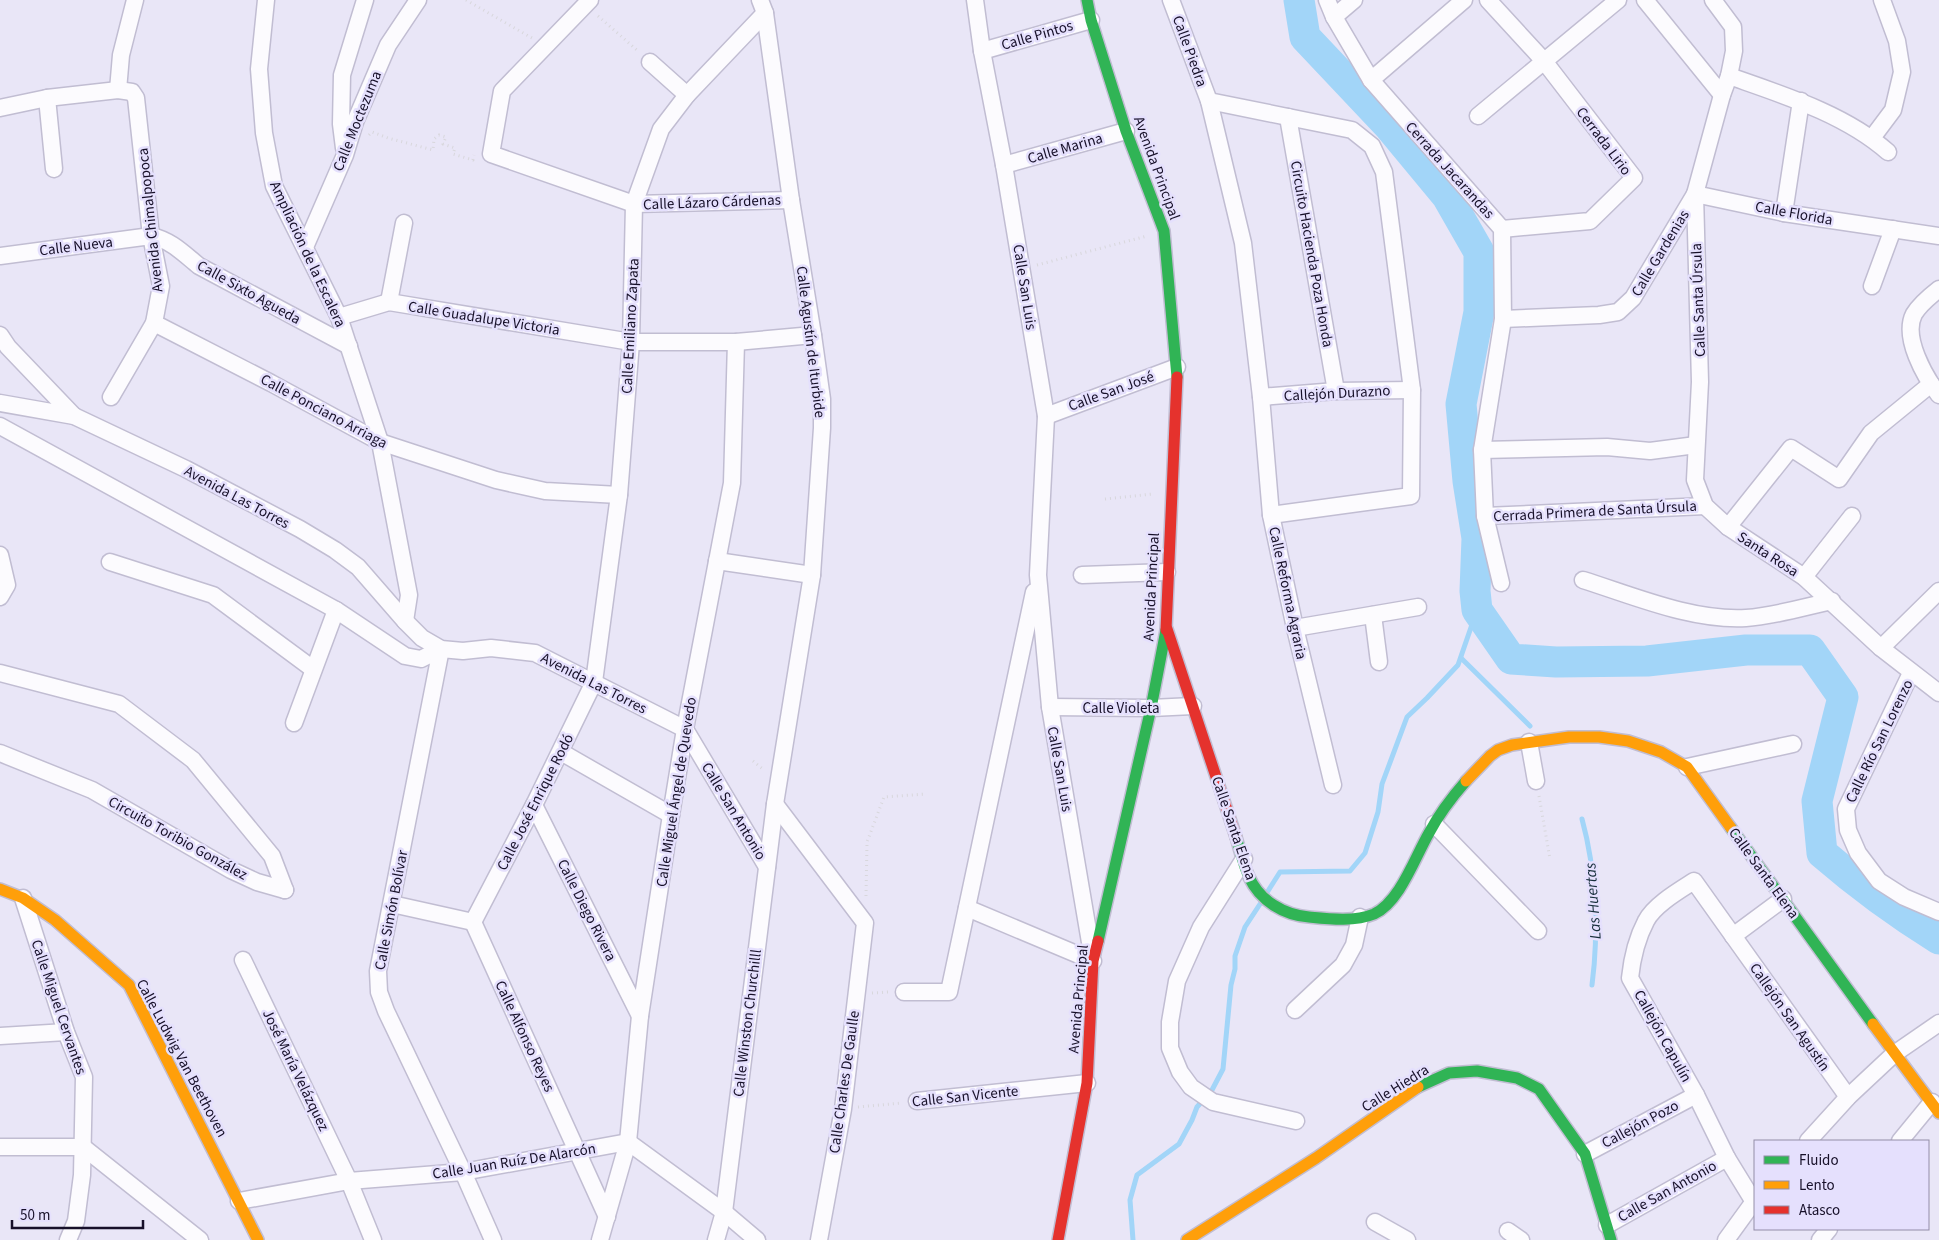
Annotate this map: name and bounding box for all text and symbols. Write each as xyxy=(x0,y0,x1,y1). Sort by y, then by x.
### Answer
street label: Calle Piedra xyxy=(1167,13,1212,90)
street label: Calle Pintos xyxy=(999,15,1076,56)
street label: Calle Moctezuma xyxy=(328,68,387,175)
street label: Cerrada Lirio xyxy=(1571,103,1636,180)
street label: Avenida Principal xyxy=(1128,113,1185,223)
street label: Cerrada Jacarandas xyxy=(1400,117,1499,224)
street label: Calle Marina xyxy=(1025,128,1105,169)
street label: Avenida Chimalpopoca xyxy=(132,147,168,293)
street label: Circuito Hacienda Poza Honda xyxy=(1285,159,1338,349)
street label: Ampliación de la Escalera xyxy=(264,178,351,331)
street label: Calle Lázaro Cárdenas xyxy=(643,190,781,215)
street label: Calle Florida xyxy=(1753,196,1834,231)
street label: Calle Gardenias xyxy=(1626,206,1695,300)
street label: Calle Nueva xyxy=(38,232,114,261)
street label: Calle San Luis xyxy=(1007,243,1042,331)
street label: Calle Santa Úrsula xyxy=(1686,243,1711,357)
street label: Calle Sixto Agueda xyxy=(193,255,304,330)
street label: Calle Emiliano Zapata xyxy=(616,258,645,394)
street label: Calle Agustín de Iturbide xyxy=(791,265,830,419)
street label: Calle Guadalupe Victoria xyxy=(407,296,561,341)
street label: Calle San José xyxy=(1065,366,1157,417)
street label: Calle Ponciano Arriaga xyxy=(257,369,391,454)
street label: Callejón Durazno xyxy=(1283,380,1391,407)
street label: Avenida Las Torres xyxy=(180,461,293,534)
street label: Cerrada Primera de Santa Úrsula xyxy=(1493,496,1697,527)
street label: Calle Reforma Agraria xyxy=(1263,525,1312,661)
street label: Santa Rosa xyxy=(1733,527,1803,582)
street label: Avenida Principal xyxy=(1138,532,1165,642)
street label: Avenida Las Torres xyxy=(537,648,650,719)
street label: Calle Río San Lorenzo xyxy=(1840,676,1918,806)
street label: Calle Miguel Ángel de Quevedo xyxy=(651,696,702,889)
street label: Calle Violeta xyxy=(1082,698,1160,719)
street label: Calle San Luis xyxy=(1042,725,1077,813)
street label: Calle José Enrique Rodó xyxy=(492,730,579,874)
street label: Calle San Antonio xyxy=(696,759,771,864)
street label: Calle Santa Elena xyxy=(1206,774,1261,883)
street label: Circuito Toribio González xyxy=(104,791,251,885)
street label: Calle Santa Elena xyxy=(1723,823,1804,923)
street label: Calle Simón Bolívar xyxy=(370,848,414,972)
street label: Calle Diego Rivera xyxy=(552,856,621,965)
water label: Las Huertas xyxy=(1579,861,1607,940)
street label: Calle Miguel Cervantes xyxy=(26,937,91,1077)
street label: Avenida Principal xyxy=(1063,944,1094,1054)
street label: Calle Winston Churchilll xyxy=(728,948,767,1098)
street label: Callejón San Agustín xyxy=(1744,959,1835,1076)
street label: Calle Ludwig Van Beethoven xyxy=(131,975,232,1141)
street label: Calle Alfonso Reyes xyxy=(490,977,560,1095)
street label: Callejón Capulín xyxy=(1629,986,1697,1086)
street label: José María Velázquez xyxy=(257,1006,334,1134)
street label: Calle Charles De Gaulle xyxy=(824,1009,865,1155)
street label: Calle Hiedra xyxy=(1358,1059,1433,1117)
street label: Calle San Vicente xyxy=(911,1080,1019,1113)
street label: Callejón Pozo xyxy=(1598,1095,1683,1154)
street label: Calle Juan Ruíz De Alarcón xyxy=(431,1138,597,1185)
legend xyxy=(1754,1140,1929,1230)
text: Fluido xyxy=(1799,1150,1839,1171)
street label: Calle San Antonio xyxy=(1614,1155,1721,1227)
text: Lento xyxy=(1799,1175,1835,1196)
scale bar xyxy=(12,1198,144,1230)
text: Atasco xyxy=(1799,1200,1840,1221)
text: 50 m xyxy=(20,1205,50,1226)

